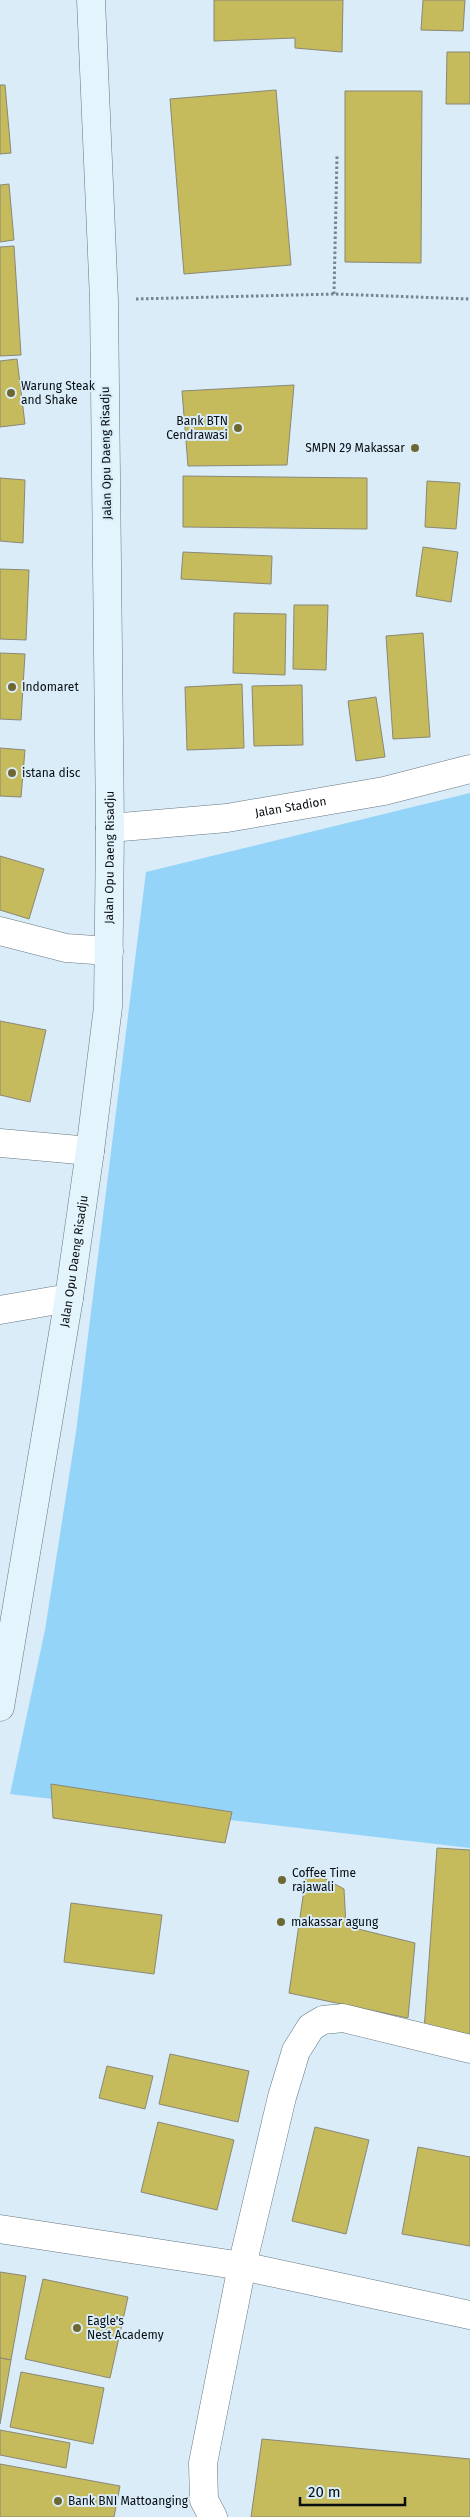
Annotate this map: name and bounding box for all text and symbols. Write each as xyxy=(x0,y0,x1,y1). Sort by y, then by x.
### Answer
place label: Warung Steak and Shake xyxy=(21,379,96,407)
street label: Jalan Opu Daeng Risadju xyxy=(98,386,114,520)
marker: Warung Steak and Shake xyxy=(5,387,17,399)
place label: Bank BTN Cendrawasi xyxy=(166,414,228,442)
marker: Bank BTN Cendrawasi xyxy=(232,422,244,434)
place label: SMPN 29 Makassar xyxy=(305,441,405,455)
marker: SMPN 29 Makassar xyxy=(409,442,421,454)
place label: Indomaret xyxy=(22,680,79,694)
marker: Indomaret xyxy=(6,681,18,693)
place label: istana disc xyxy=(22,766,81,780)
marker: istana disc xyxy=(6,767,18,779)
street label: Jalan Opu Daeng Risadju xyxy=(102,791,117,924)
street label: Jalan Stadion xyxy=(254,794,327,820)
street label: Jalan Opu Daeng Risadju xyxy=(57,1194,91,1328)
place label: Coffee Time rajawali xyxy=(292,1866,356,1894)
marker: Coffee Time rajawali xyxy=(276,1874,288,1886)
place label: makassar agung xyxy=(291,1915,379,1929)
marker: makassar agung xyxy=(275,1916,287,1928)
place label: Eagle's Nest Academy xyxy=(87,2314,164,2342)
marker: Eagle's Nest Academy xyxy=(71,2322,83,2334)
scale bar xyxy=(300,2474,405,2506)
text: 20 m xyxy=(308,2483,341,2501)
place label: Bank BNI Mattoanging xyxy=(68,2494,189,2508)
marker: Bank BNI Mattoanging xyxy=(52,2495,64,2507)

